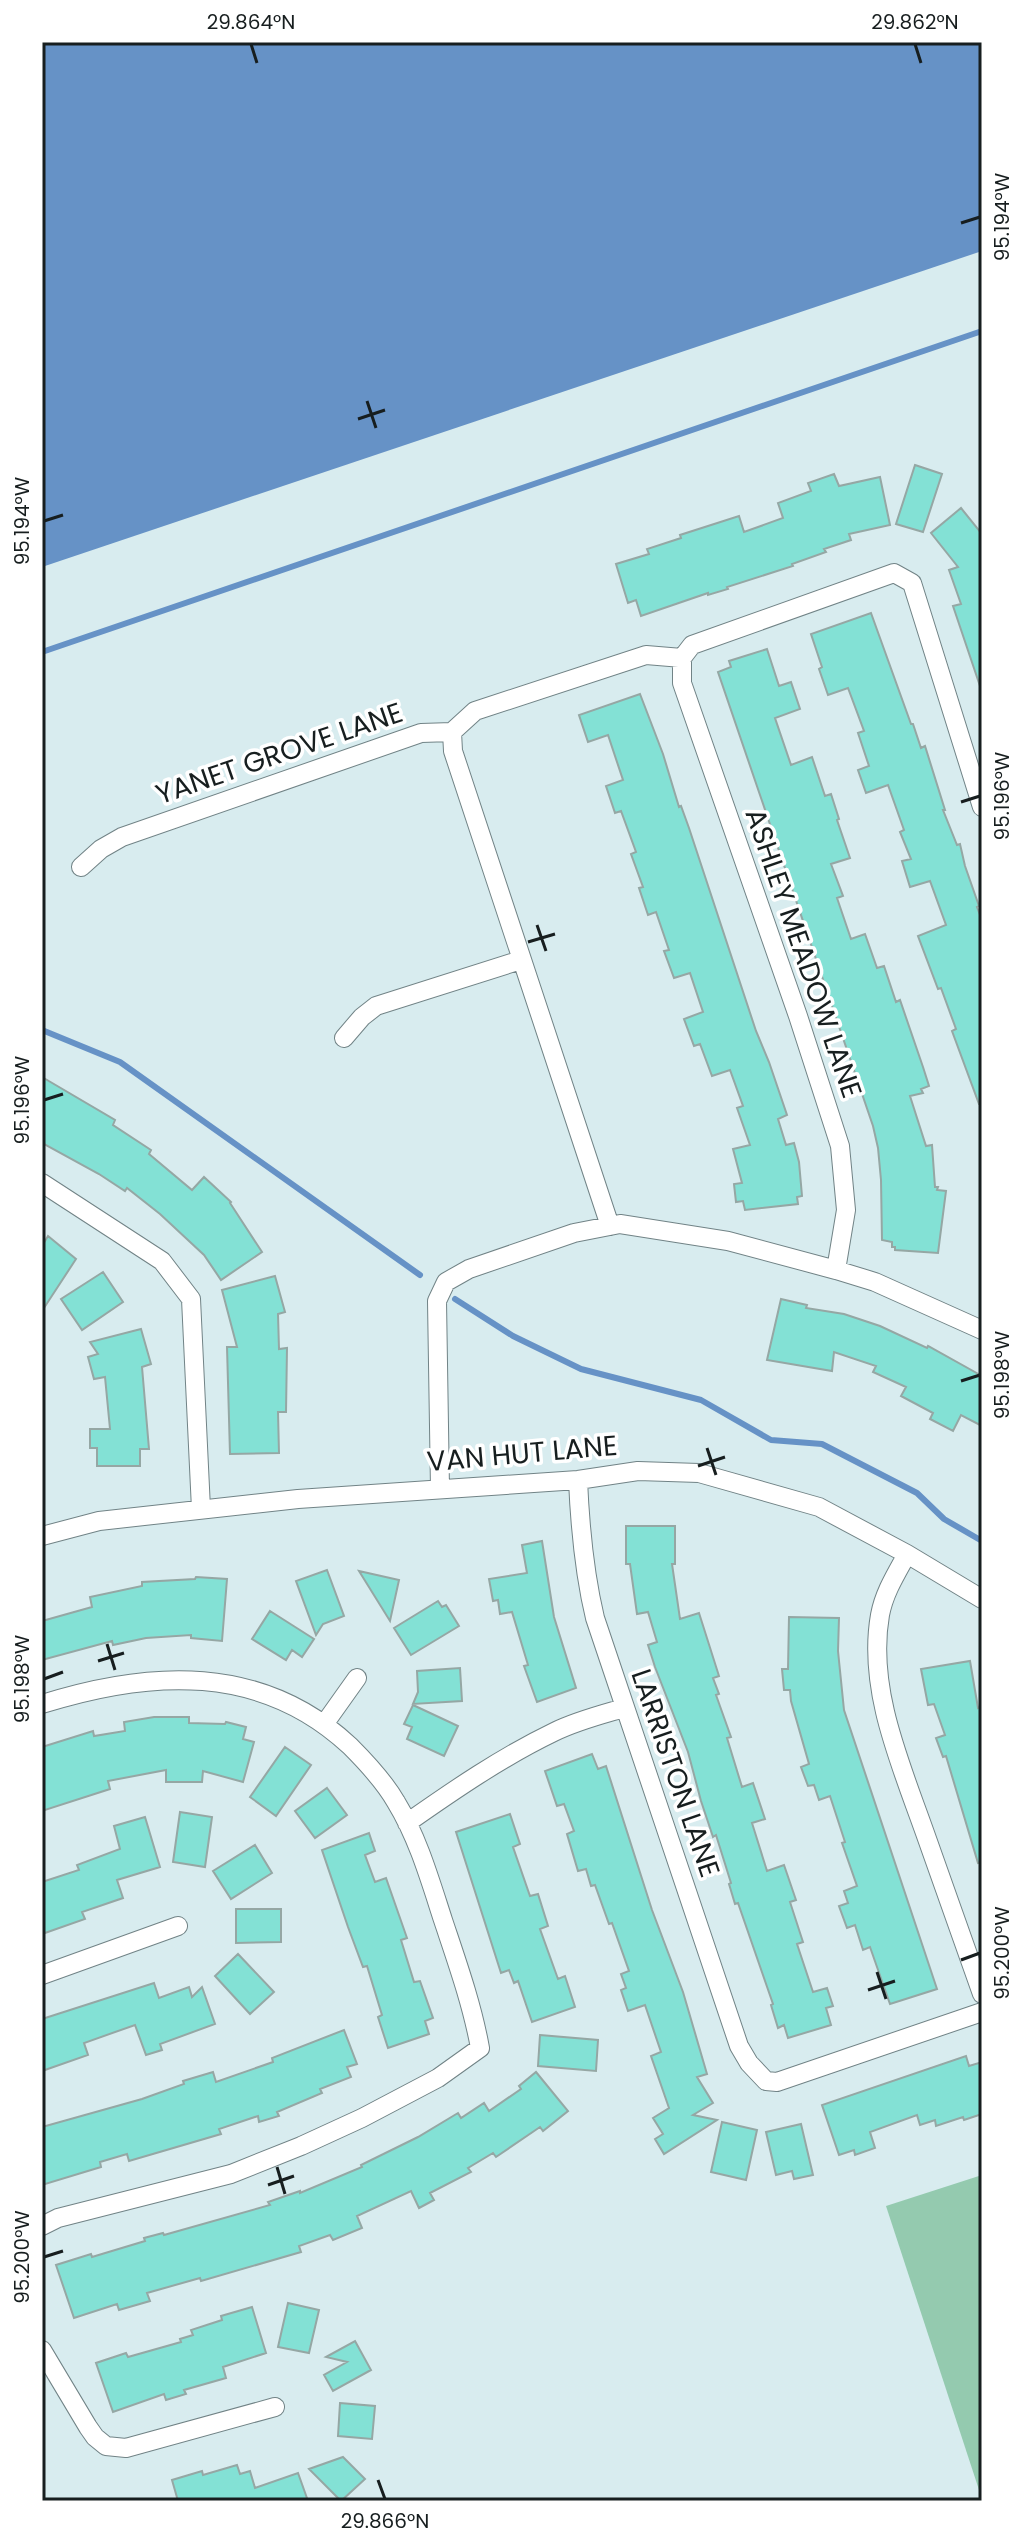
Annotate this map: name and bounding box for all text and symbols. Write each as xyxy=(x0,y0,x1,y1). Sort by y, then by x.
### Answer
text: 29.864°N xyxy=(207,8,295,36)
text: 29.862°N xyxy=(871,8,959,36)
text: 95.194°W xyxy=(988,172,1016,261)
text: 95.194°W xyxy=(8,476,36,565)
street label: YANET GROVE LANE xyxy=(151,693,408,814)
text: 95.196°W xyxy=(988,751,1016,840)
street label: ASHLEY MEADOW LANE xyxy=(736,803,871,1103)
text: 95.196°W xyxy=(8,1055,36,1144)
text: 95.198°W xyxy=(988,1330,1016,1419)
street label: VAN HUT LANE xyxy=(425,1426,619,1481)
text: 95.198°W xyxy=(8,1634,36,1723)
street label: LARRISTON LANE xyxy=(622,1664,729,1882)
text: 95.200°W xyxy=(988,1906,1016,2000)
text: 95.200°W xyxy=(8,2210,36,2304)
text: 29.866°N xyxy=(341,2507,429,2535)

